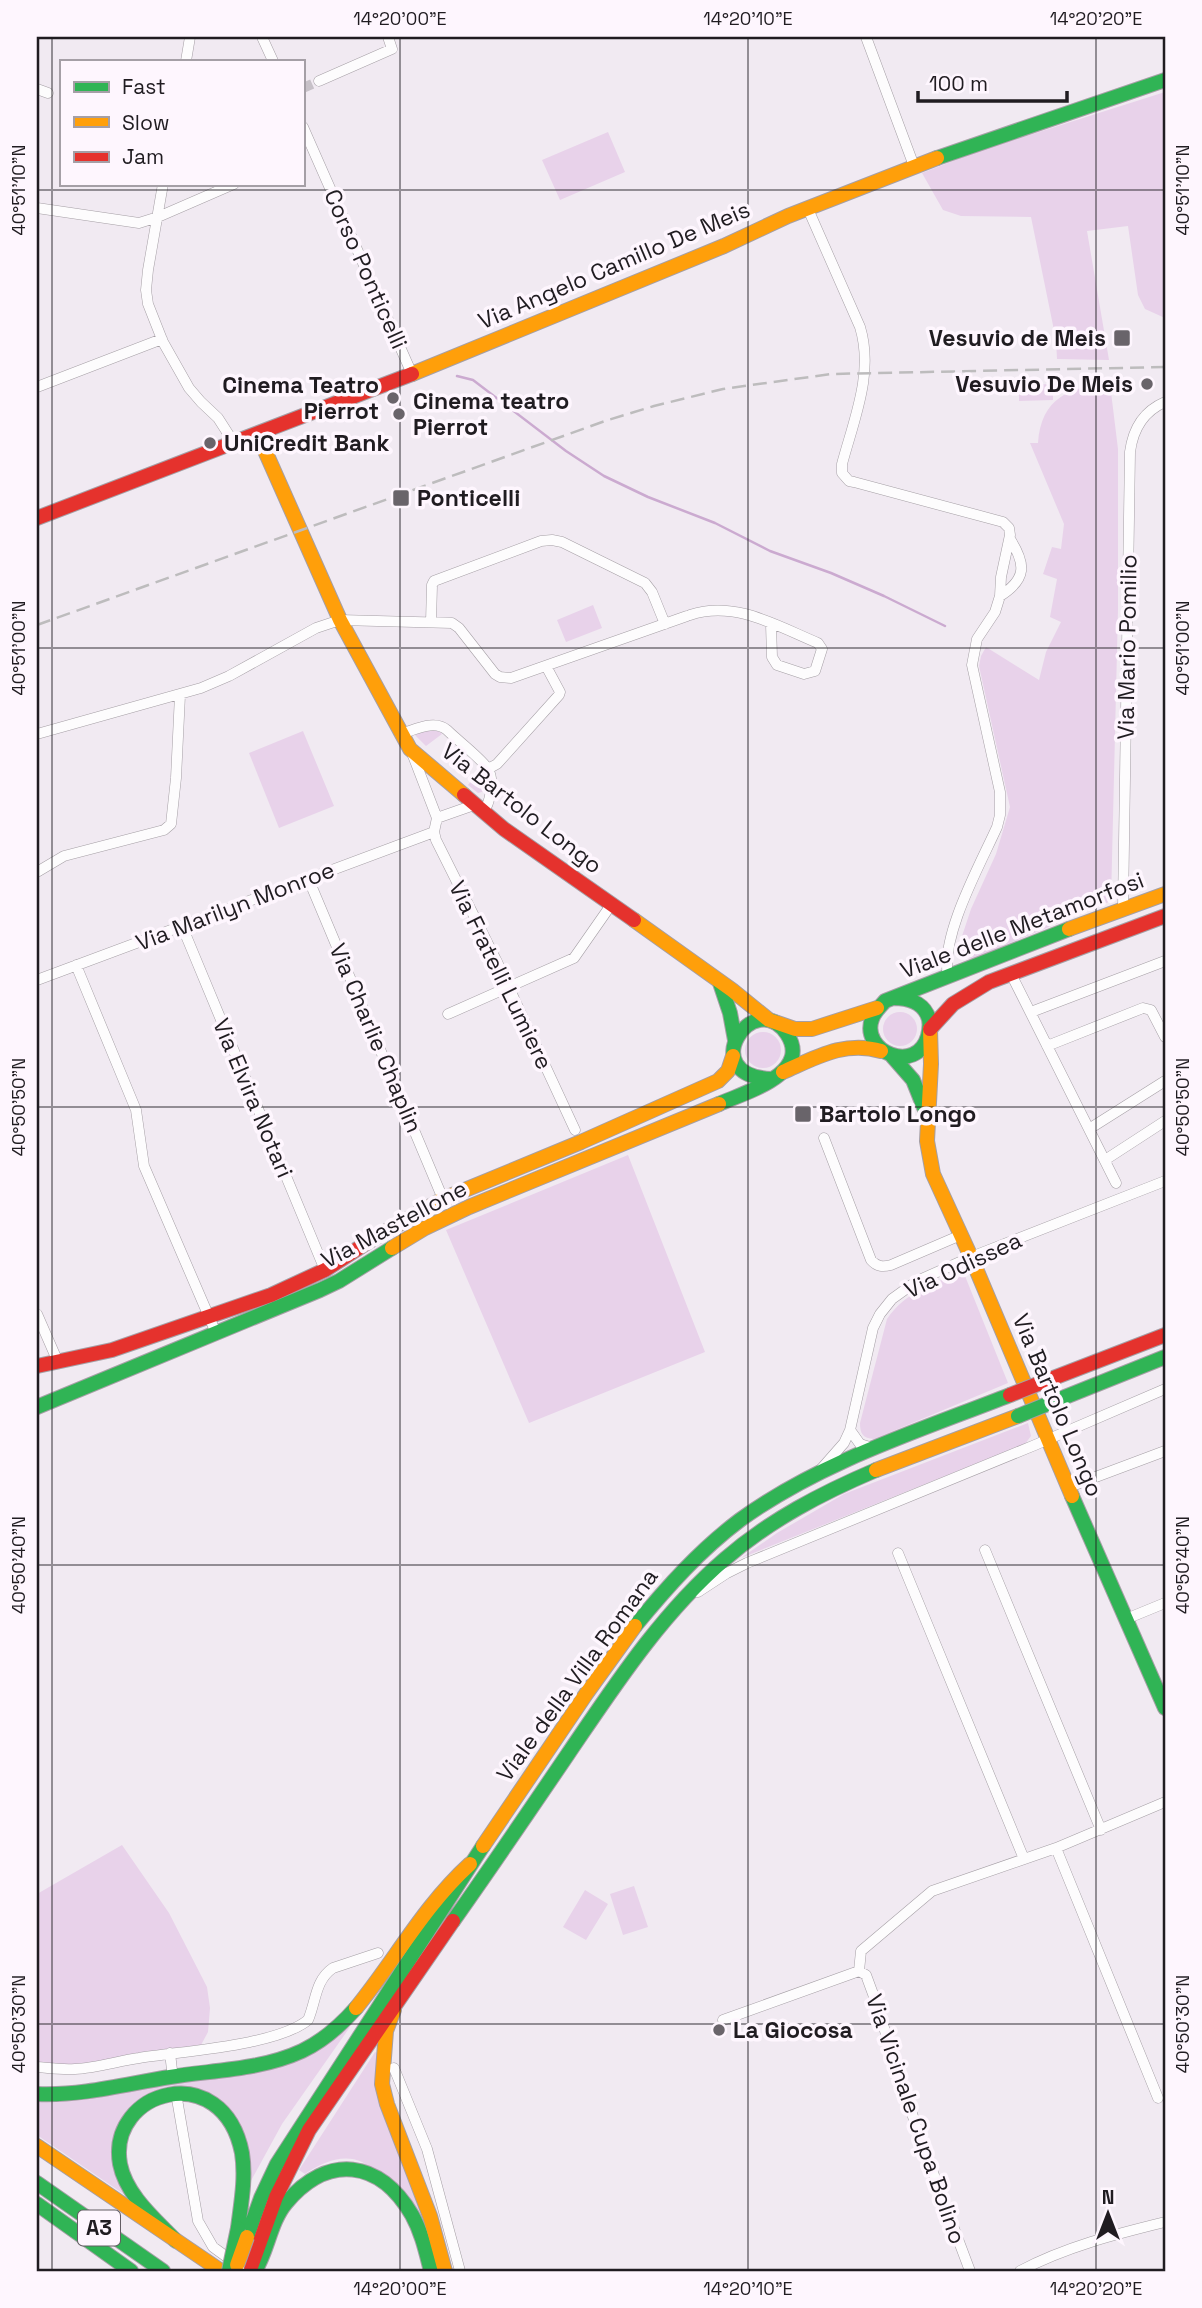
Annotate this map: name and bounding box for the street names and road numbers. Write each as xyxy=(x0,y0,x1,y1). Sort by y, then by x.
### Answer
street label: Corso Ponticelli xyxy=(317,185,415,353)
street label: Via Angelo Camillo De Meis xyxy=(474,194,754,336)
street label: Via Mario Pomilio xyxy=(1110,554,1144,740)
street label: Via Bartolo Longo xyxy=(436,736,608,880)
street label: Via Marilyn Monroe xyxy=(131,854,339,958)
street label: Viale delle Metamorfosi xyxy=(896,865,1148,985)
street label: Via Fratelli Lumiere xyxy=(442,876,560,1074)
street label: Via Charlie Chaplin xyxy=(323,939,429,1137)
street label: Via Elvira Notari xyxy=(206,1014,300,1182)
street label: Via Mastellone xyxy=(316,1173,472,1275)
street label: Via Odissea xyxy=(900,1225,1026,1305)
street label: Via Bartolo Longo xyxy=(1006,1309,1110,1501)
street label: Viale della Villa Romana xyxy=(490,1563,664,1787)
street label: Via Vicinale Cupa Bolino xyxy=(859,1990,973,2248)
road number: A3 xyxy=(78,2210,120,2246)

